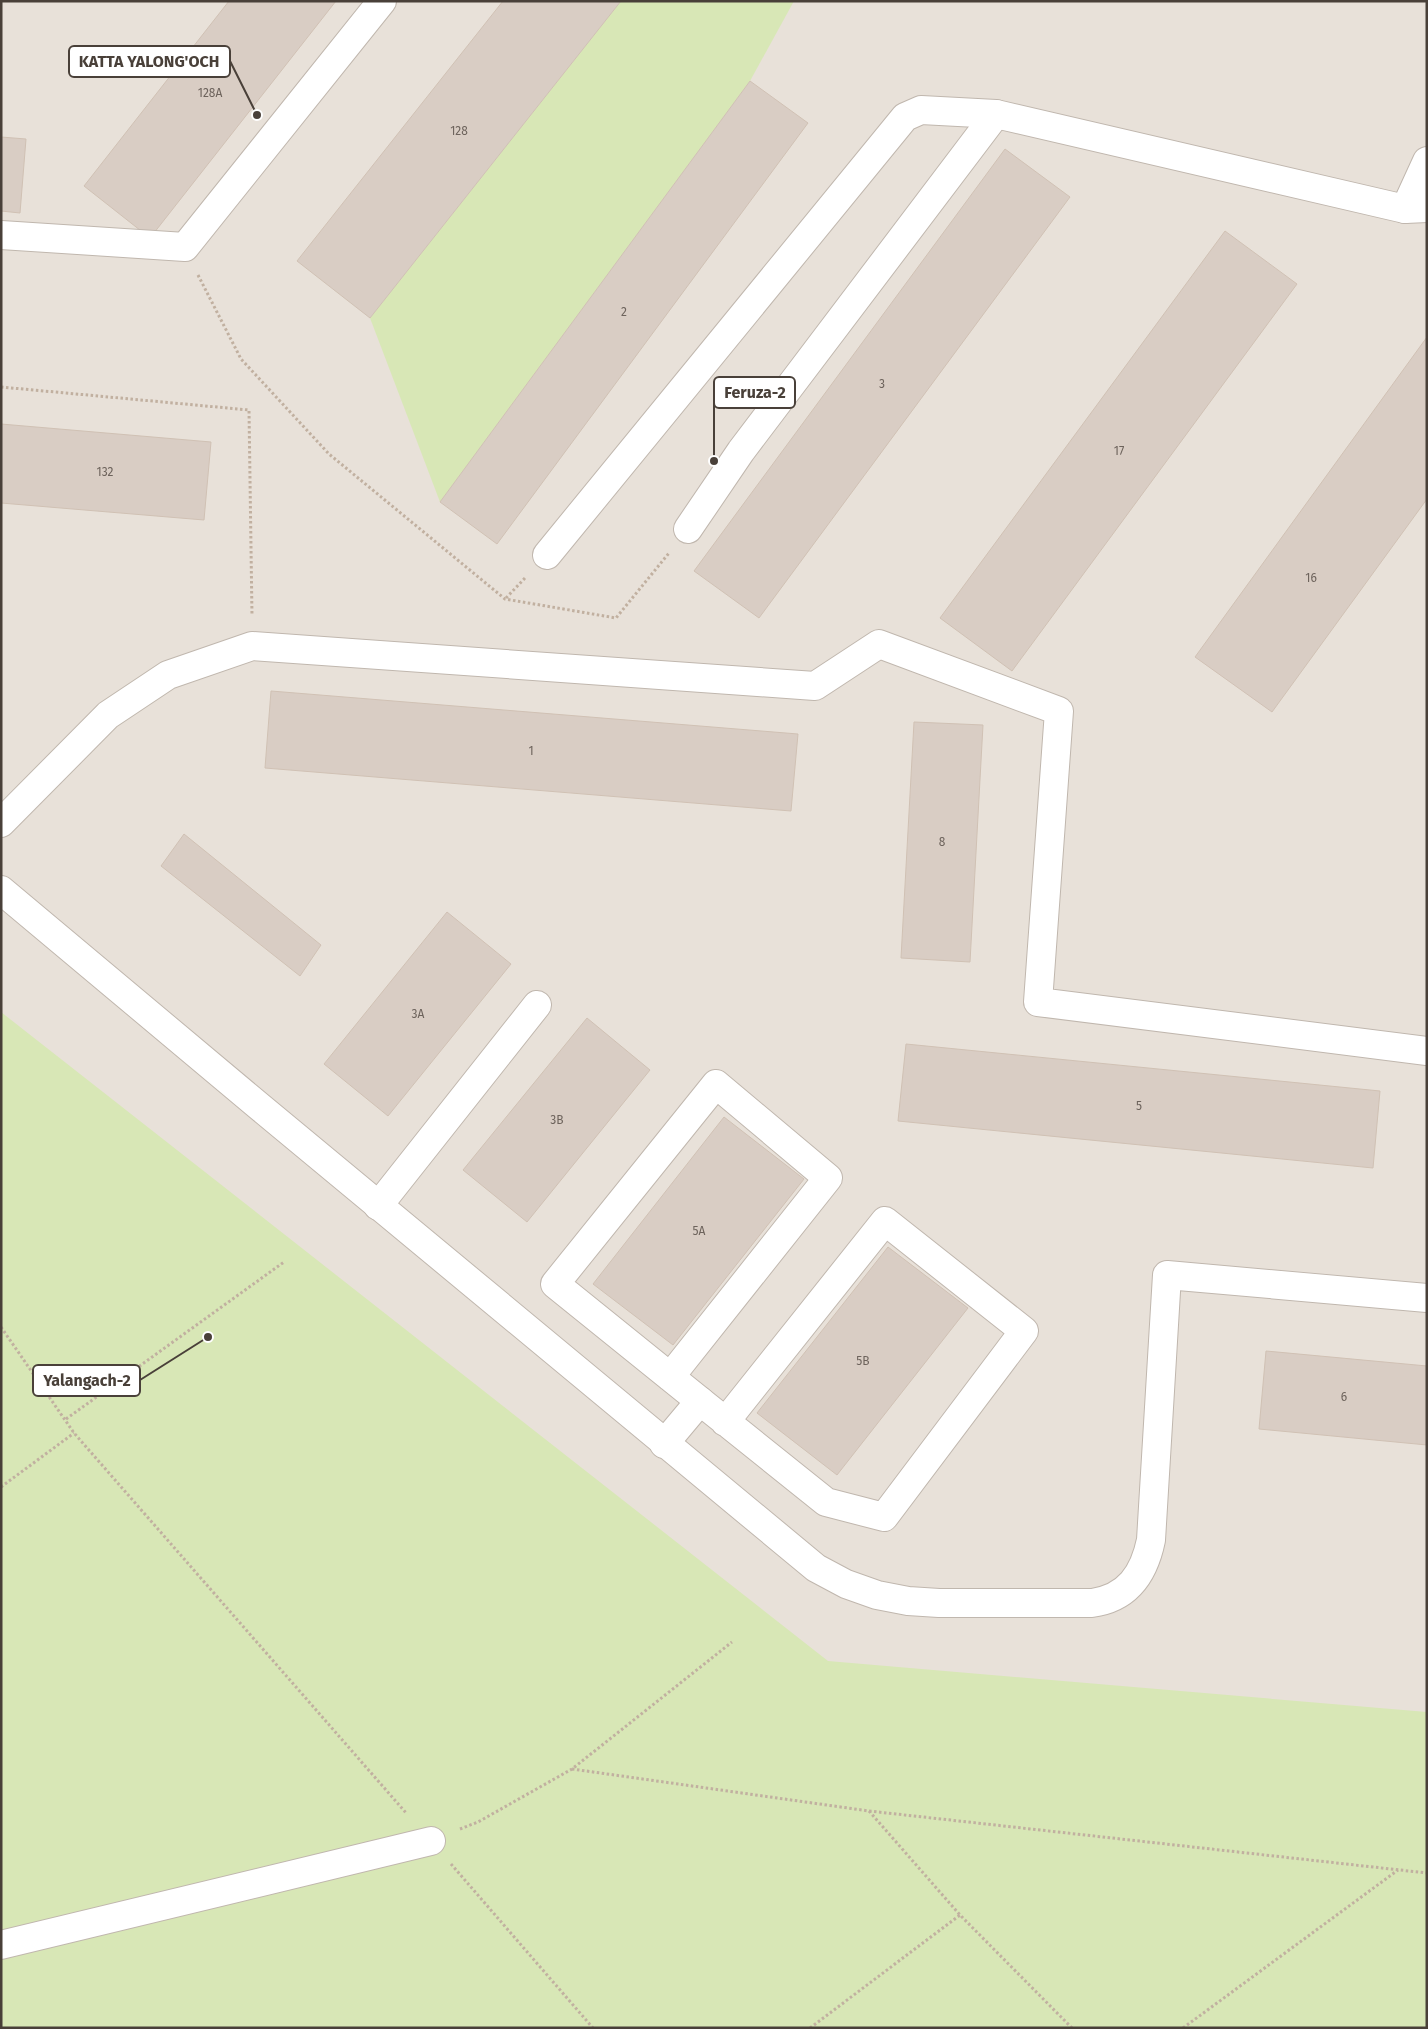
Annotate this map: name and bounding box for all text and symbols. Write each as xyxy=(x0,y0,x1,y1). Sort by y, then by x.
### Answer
callout: KATTA YALONG'OCH xyxy=(69,46,230,77)
text: KATTA YALONG'OCH xyxy=(79,52,219,71)
house number: 128А xyxy=(198,86,222,100)
house number: 128 xyxy=(450,124,468,138)
house number: 2 xyxy=(621,305,627,319)
callout: Feruza-2 xyxy=(714,377,795,408)
house number: 3 xyxy=(879,377,885,391)
text: Feruza-2 xyxy=(724,383,786,402)
house number: 17 xyxy=(1114,444,1124,458)
house number: 132 xyxy=(96,465,114,479)
house number: 16 xyxy=(1305,571,1317,585)
house number: 1 xyxy=(528,744,534,758)
house number: 8 xyxy=(939,835,946,849)
house number: 3A xyxy=(412,1007,425,1021)
house number: 5 xyxy=(1136,1099,1142,1113)
house number: 3B xyxy=(550,1113,564,1127)
house number: 5A xyxy=(693,1224,706,1238)
house number: 5B xyxy=(856,1354,870,1368)
callout: Yalangach-2 xyxy=(33,1365,140,1396)
text: Yalangach-2 xyxy=(42,1371,131,1390)
house number: 6 xyxy=(1341,1390,1347,1404)

